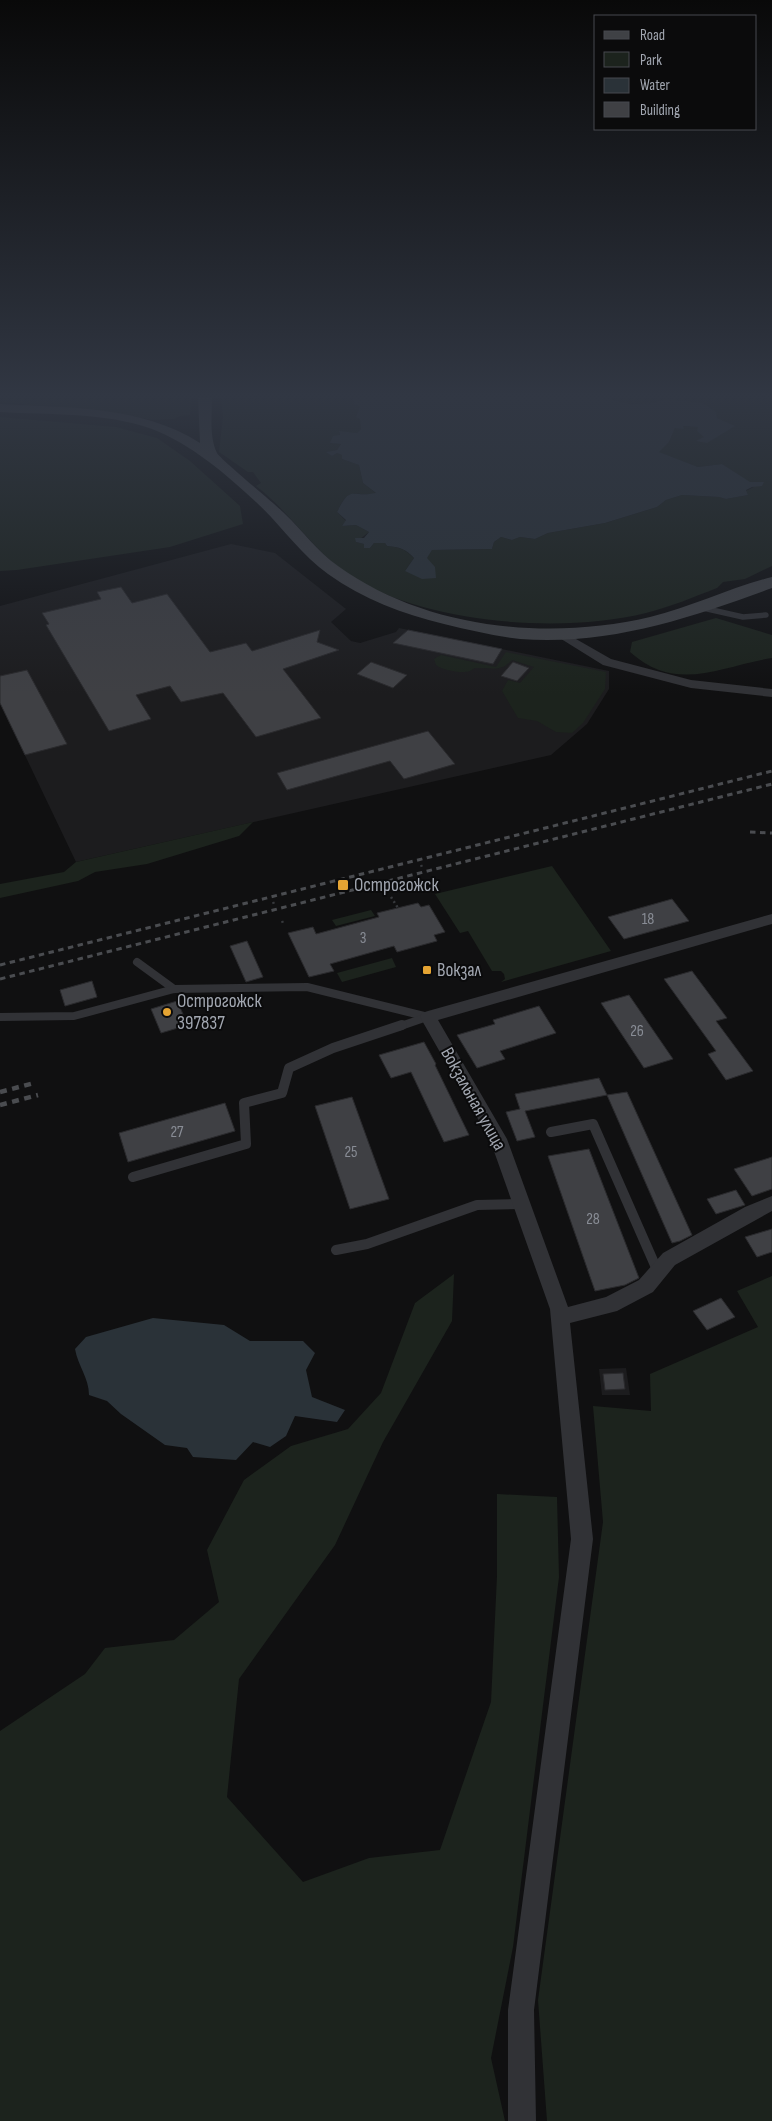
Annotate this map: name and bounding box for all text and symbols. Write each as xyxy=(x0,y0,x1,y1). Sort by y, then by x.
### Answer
legend xyxy=(594,15,757,130)
text: Road xyxy=(640,26,665,45)
text: Park xyxy=(640,51,662,70)
text: Water xyxy=(640,76,671,95)
text: Building xyxy=(640,101,680,120)
place label: Острогожск xyxy=(354,874,439,897)
marker: Острогожск xyxy=(336,878,350,892)
house number: 18 xyxy=(642,910,654,929)
house number: 3 xyxy=(360,929,366,948)
place label: Вокзал xyxy=(437,959,482,982)
marker: Вокзал xyxy=(421,964,433,976)
place label: Острогожск 397837 xyxy=(177,990,262,1035)
marker: Острогожск 397837 xyxy=(161,1006,173,1018)
house number: 26 xyxy=(630,1022,644,1041)
street label: Вокзальная улица xyxy=(435,1043,511,1155)
house number: 27 xyxy=(170,1123,184,1142)
house number: 25 xyxy=(344,1143,358,1162)
house number: 28 xyxy=(586,1210,600,1229)

